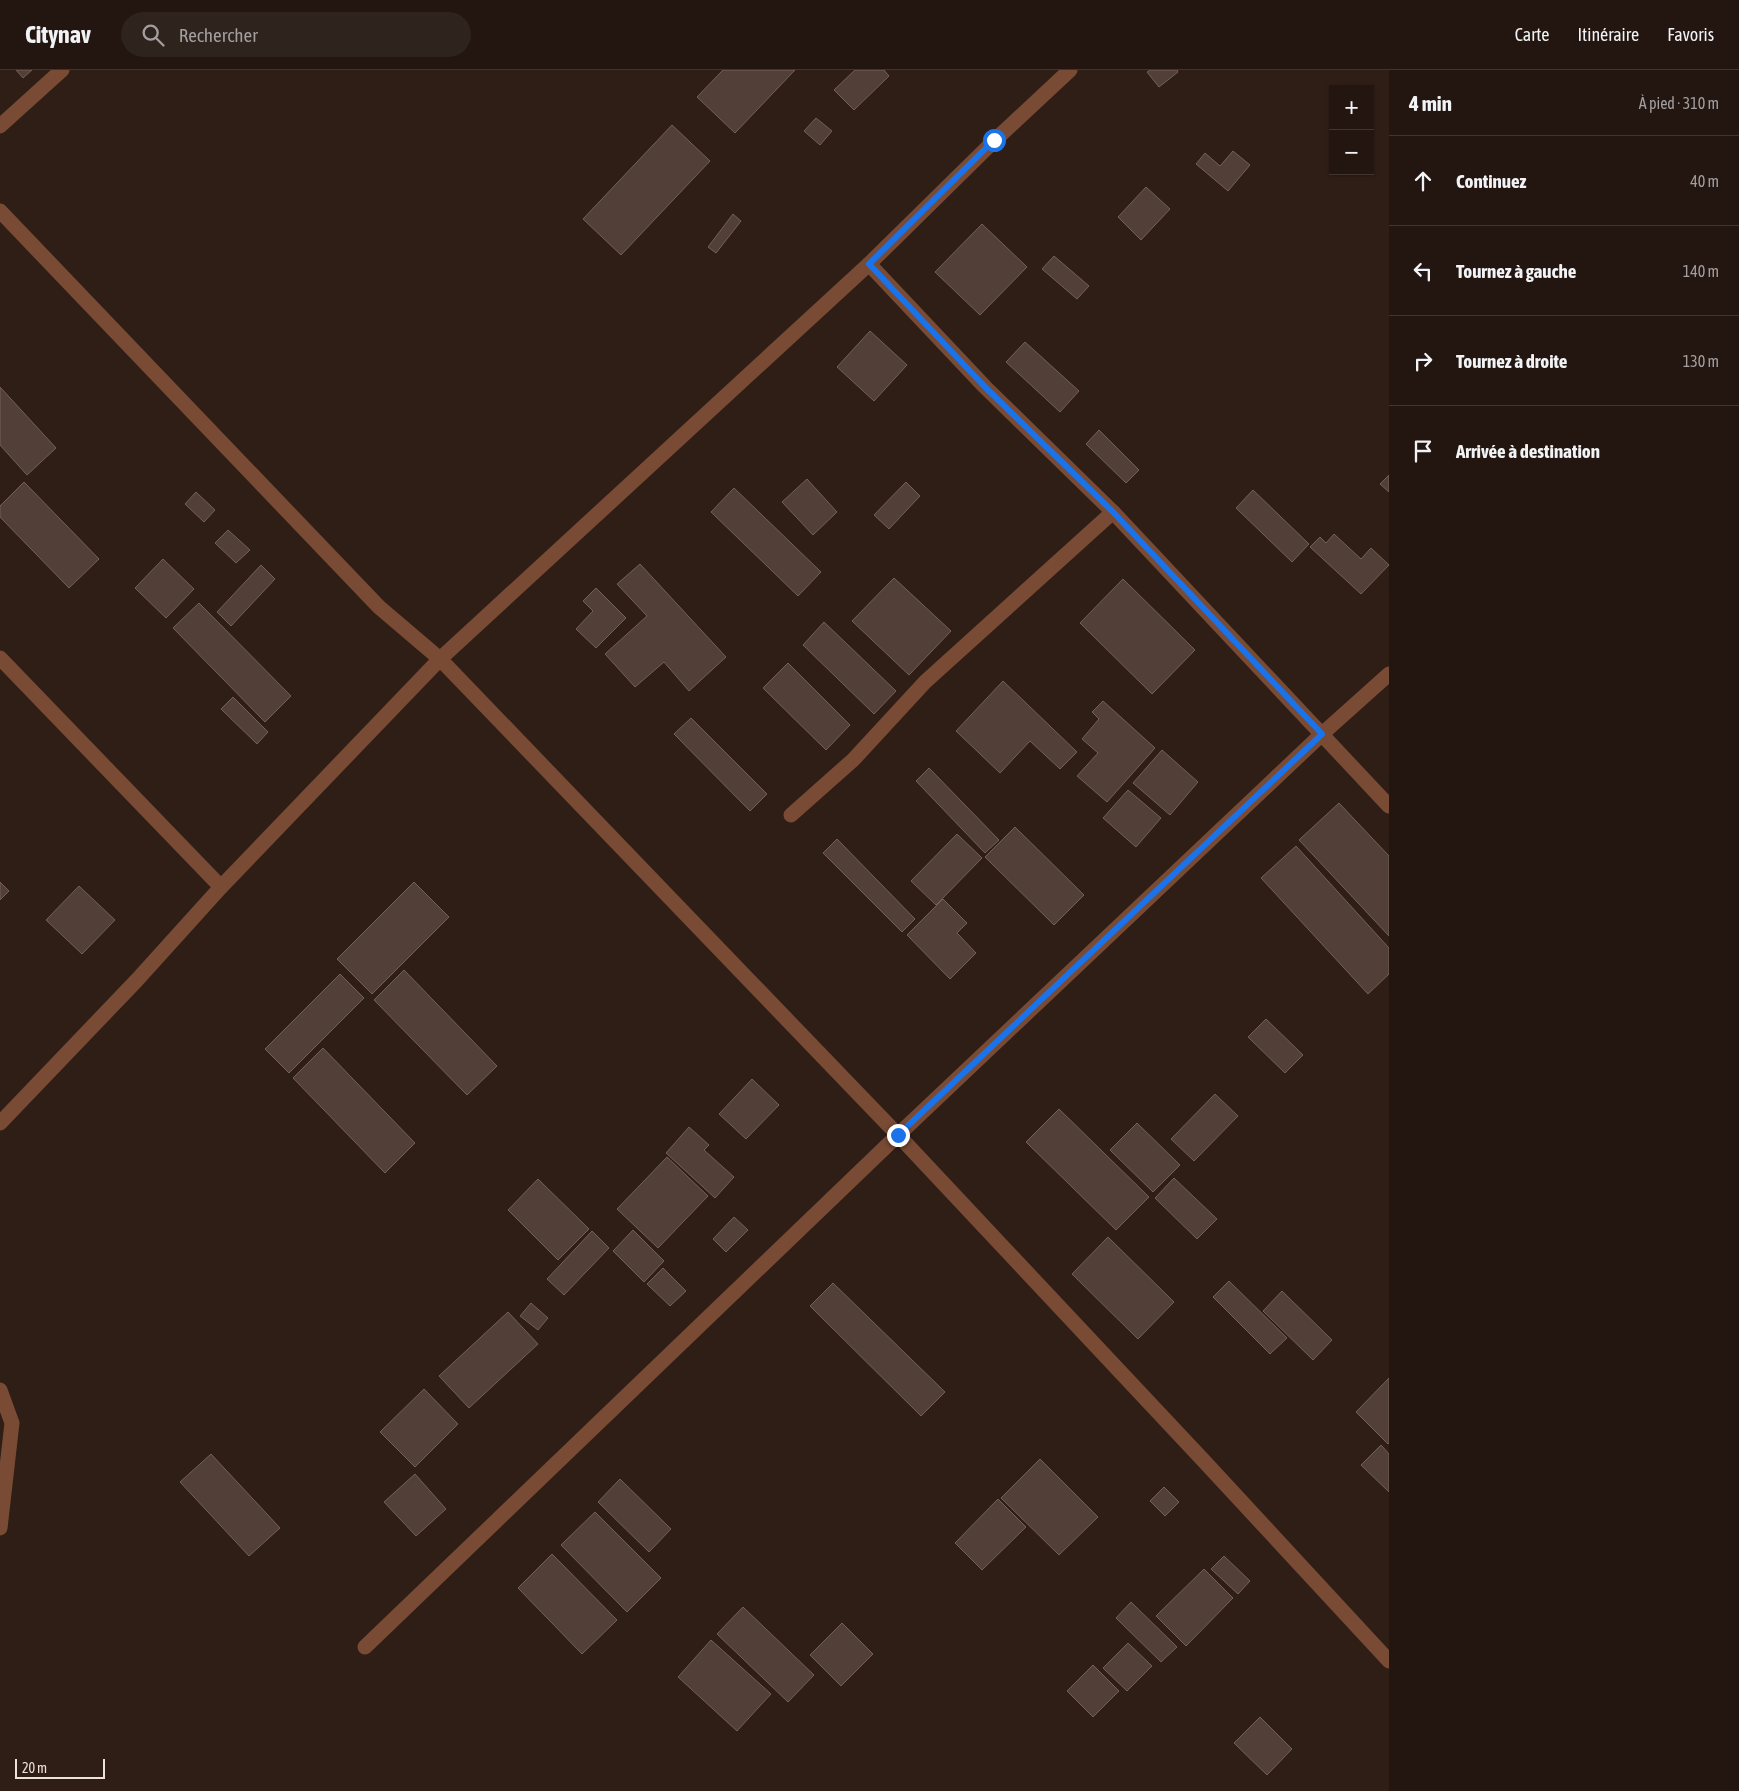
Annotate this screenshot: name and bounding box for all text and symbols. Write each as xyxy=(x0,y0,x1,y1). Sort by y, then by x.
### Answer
search box xyxy=(121,12,471,57)
text: Citynav xyxy=(25,21,91,48)
icon: search xyxy=(139,21,167,49)
text: Rechercher xyxy=(179,24,258,46)
text: Carte xyxy=(1515,24,1549,45)
text: Itinéraire xyxy=(1577,24,1639,45)
text: Favoris xyxy=(1667,24,1714,45)
map controls xyxy=(1329,85,1374,175)
button: + xyxy=(1329,85,1374,130)
text: 4 min xyxy=(1409,91,1452,115)
text: À pied · 310 m xyxy=(1639,94,1719,112)
route start xyxy=(983,129,1006,152)
button: − xyxy=(1329,130,1374,175)
icon: ahead xyxy=(1409,167,1437,195)
text: Continuez xyxy=(1456,170,1526,192)
text: 40 m xyxy=(1690,172,1719,190)
icon: left xyxy=(1409,257,1437,285)
text: Tournez à gauche xyxy=(1456,260,1576,282)
text: 140 m xyxy=(1683,262,1719,280)
icon: right xyxy=(1409,347,1437,375)
text: Tournez à droite xyxy=(1456,350,1567,372)
text: 130 m xyxy=(1683,352,1719,370)
icon: arrive xyxy=(1409,437,1437,465)
text: Arrivée à destination xyxy=(1456,440,1600,462)
route end xyxy=(887,1124,910,1147)
scale bar xyxy=(15,1756,105,1779)
text: 20 m xyxy=(22,1760,47,1776)

